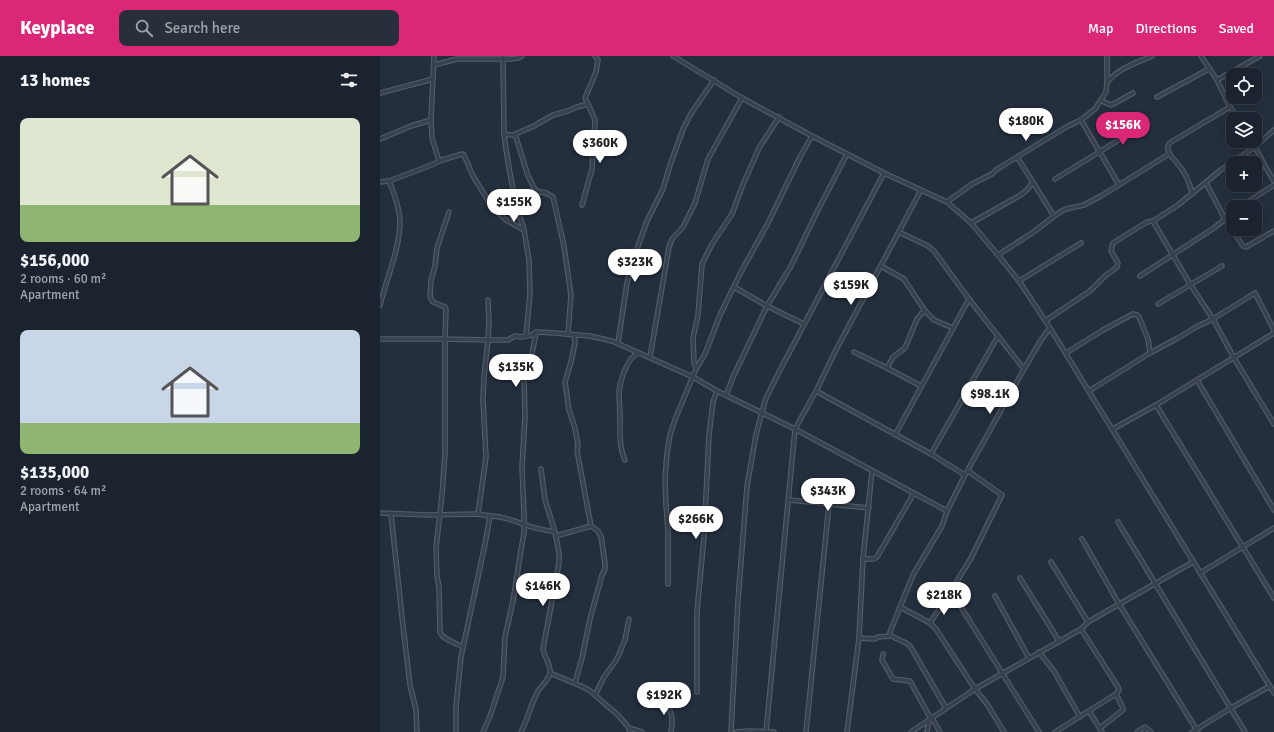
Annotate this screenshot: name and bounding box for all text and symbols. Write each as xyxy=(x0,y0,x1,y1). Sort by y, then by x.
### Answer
search box xyxy=(119,10,399,46)
text: Keyplace xyxy=(20,16,95,40)
icon: search xyxy=(133,17,155,39)
text: Search here xyxy=(165,19,240,37)
text: Map xyxy=(1088,20,1114,37)
text: Directions xyxy=(1136,20,1197,37)
text: Saved xyxy=(1219,20,1254,37)
map controls xyxy=(1226,68,1262,236)
button: locate xyxy=(1226,68,1262,104)
icon: filters xyxy=(338,69,360,91)
text: 13 homes xyxy=(20,70,90,91)
pin: $180K xyxy=(998,108,1054,142)
pin: $156K xyxy=(1095,112,1151,146)
button: layers xyxy=(1226,112,1262,148)
text: $180K xyxy=(1008,113,1044,129)
text: $156K xyxy=(1105,117,1141,133)
pin: $360K xyxy=(572,130,628,164)
text: $360K xyxy=(582,135,618,151)
icon: home xyxy=(154,144,226,216)
button: + xyxy=(1226,156,1262,192)
pin: $155K xyxy=(486,189,542,223)
text: $155K xyxy=(496,194,532,210)
button: − xyxy=(1226,200,1262,236)
pin: $323K xyxy=(607,249,663,283)
text: $156,000 xyxy=(20,250,89,271)
text: $323K xyxy=(617,254,653,270)
text: 2 rooms · 60 m² xyxy=(20,271,106,287)
pin: $159K xyxy=(823,272,879,306)
text: $159K xyxy=(833,277,869,293)
text: Apartment xyxy=(20,287,80,303)
pin: $135K xyxy=(488,354,544,388)
icon: home xyxy=(154,356,226,428)
text: $135K xyxy=(498,359,534,375)
pin: $98.1K xyxy=(957,381,1023,415)
text: $98.1K xyxy=(970,386,1010,402)
text: $135,000 xyxy=(20,462,89,483)
pin: $343K xyxy=(800,478,856,512)
text: 2 rooms · 64 m² xyxy=(20,483,106,499)
text: $343K xyxy=(810,483,846,499)
text: Apartment xyxy=(20,499,80,515)
pin: $266K xyxy=(668,506,724,540)
text: $266K xyxy=(678,511,714,527)
pin: $146K xyxy=(515,573,571,607)
text: $146K xyxy=(525,578,561,594)
pin: $218K xyxy=(916,582,972,616)
text: $218K xyxy=(926,587,962,603)
pin: $192K xyxy=(636,682,692,716)
text: $192K xyxy=(646,687,682,703)

